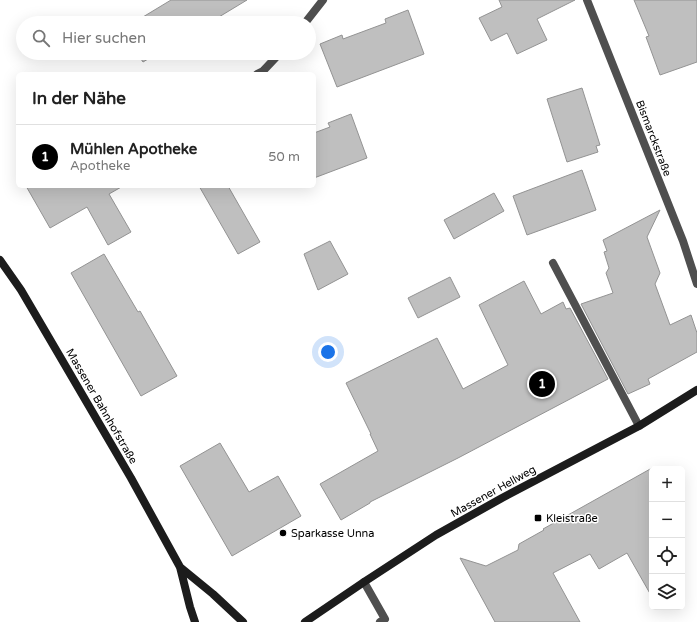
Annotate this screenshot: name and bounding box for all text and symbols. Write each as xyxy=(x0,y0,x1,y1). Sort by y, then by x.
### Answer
search box xyxy=(16,16,316,60)
icon: search xyxy=(30,27,52,49)
text: Hier suchen xyxy=(62,29,146,47)
text: In der Nähe xyxy=(32,88,126,109)
street label: Bismarckstraße xyxy=(633,98,674,178)
text: Mühlen Apotheke xyxy=(70,140,197,158)
text: 1 xyxy=(41,149,49,165)
text: 50 m xyxy=(268,149,300,165)
text: Apotheke xyxy=(70,158,130,174)
your location xyxy=(318,342,338,362)
street label: Massener Bahnhofstraße xyxy=(63,346,140,466)
pin: 1 xyxy=(529,369,555,399)
street label: Massener Hellweg xyxy=(448,463,538,520)
map controls xyxy=(649,466,685,610)
button: + xyxy=(649,466,685,502)
button: − xyxy=(649,502,685,538)
place label: Kleistraße xyxy=(546,512,598,525)
marker: Kleistraße xyxy=(533,513,543,523)
place label: Sparkasse Unna xyxy=(291,527,374,540)
marker: Sparkasse Unna xyxy=(278,528,288,538)
button: locate xyxy=(649,538,685,574)
button: layers xyxy=(649,574,685,610)

